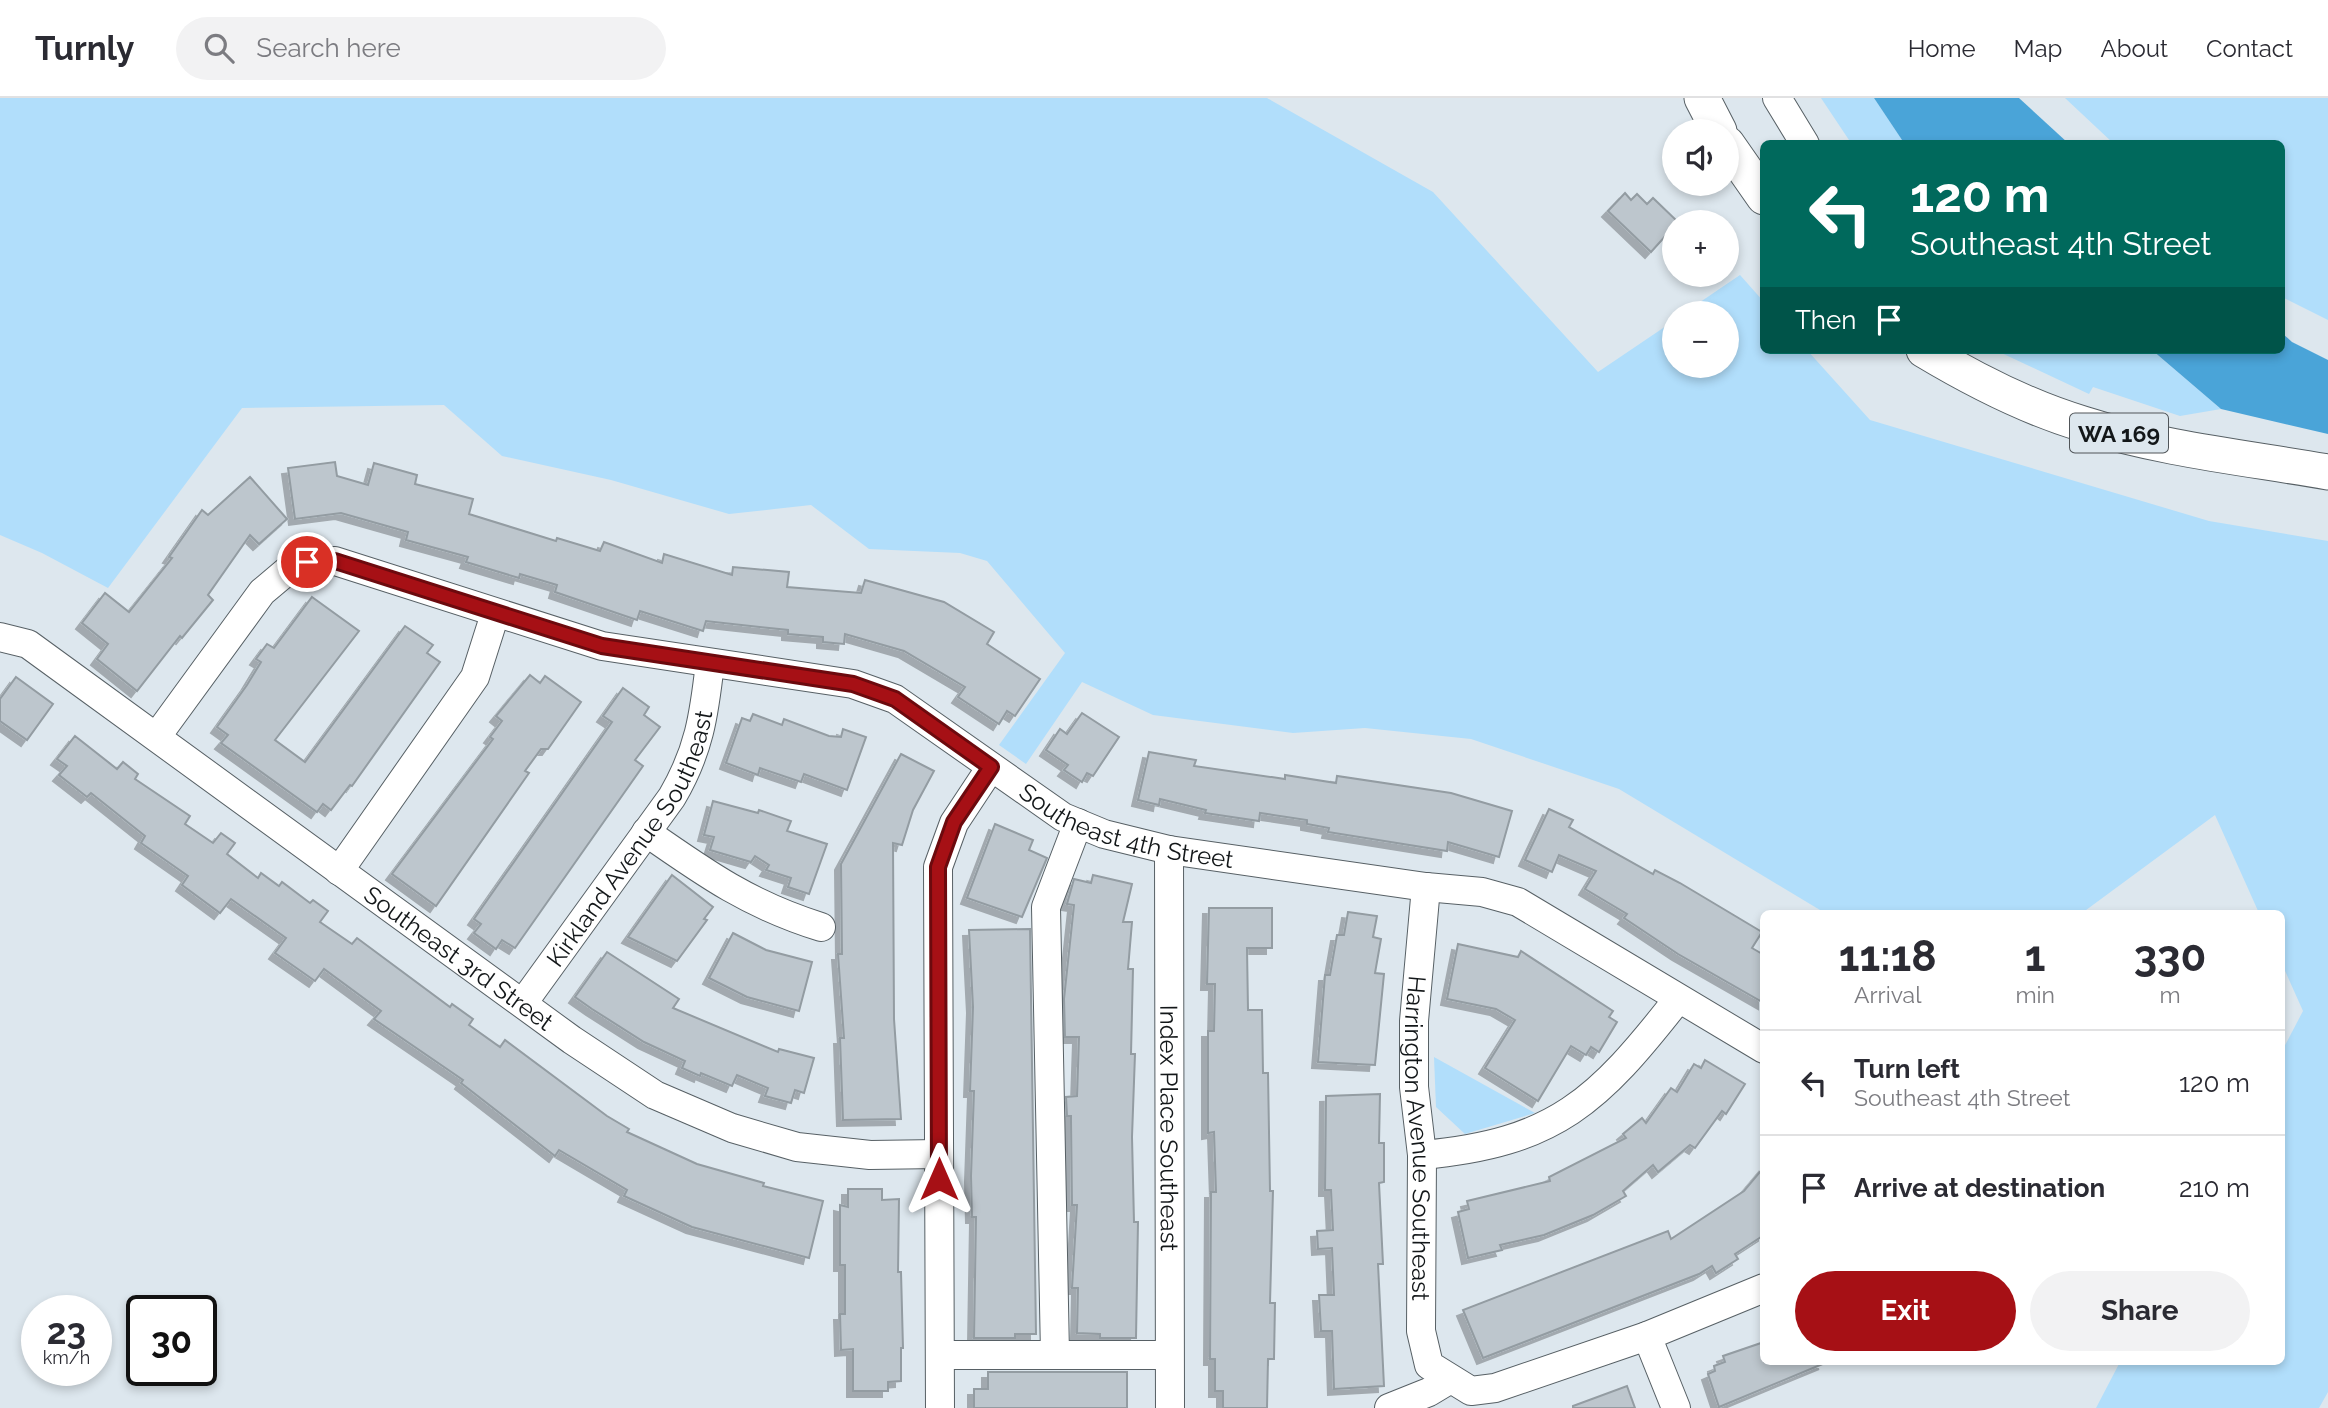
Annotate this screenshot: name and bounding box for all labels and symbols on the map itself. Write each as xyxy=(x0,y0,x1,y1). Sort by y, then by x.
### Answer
road number: WA 169 xyxy=(2070,414,2168,452)
pin xyxy=(277,532,337,592)
street label: Kirkland Avenue Southeast xyxy=(540,708,718,972)
street label: Southeast 4th Street xyxy=(1014,777,1235,874)
street label: Southeast 3rd Street xyxy=(359,879,559,1036)
street label: Harrington Avenue Southeast xyxy=(1399,975,1437,1301)
street label: Index Place Southeast xyxy=(1155,1005,1184,1251)
position arrow xyxy=(902,1142,976,1216)
speed limit sign: 30 xyxy=(126,1295,217,1386)

